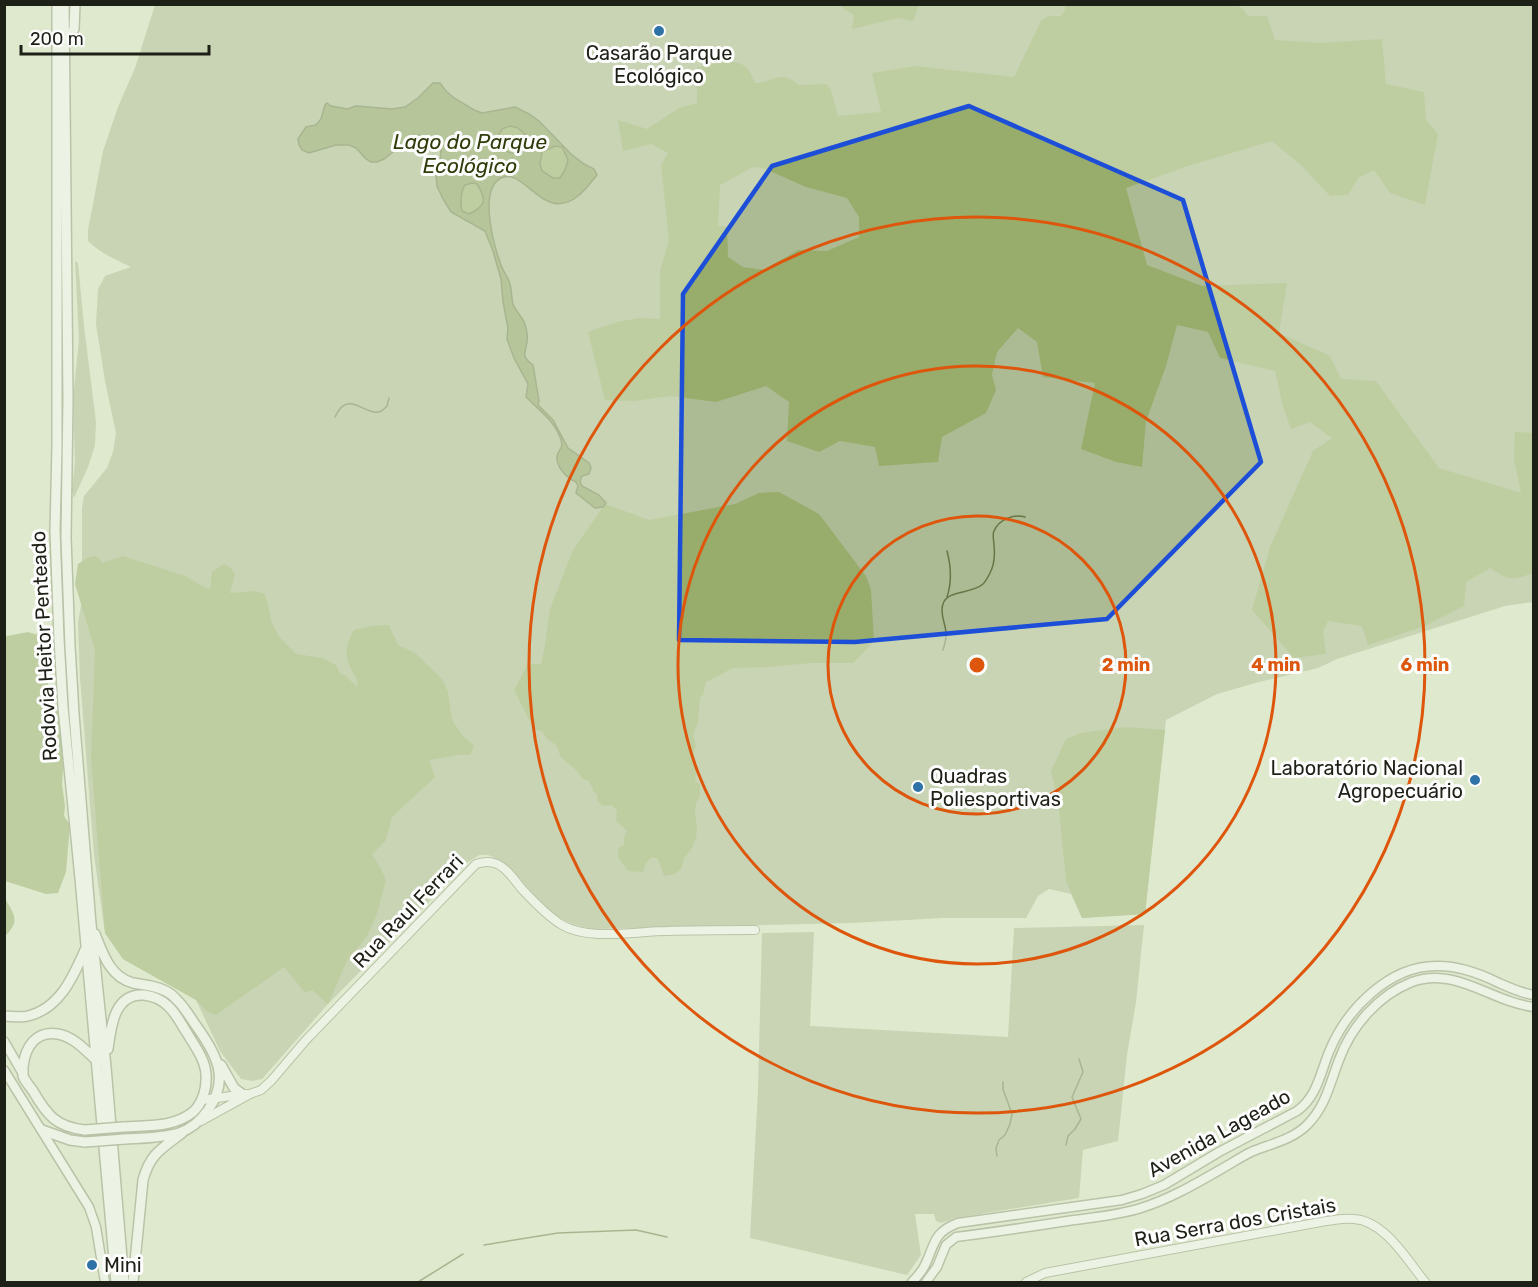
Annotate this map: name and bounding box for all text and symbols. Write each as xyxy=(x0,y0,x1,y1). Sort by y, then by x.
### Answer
scale bar xyxy=(21,18,208,56)
marker: Casarão Parque Ecológico xyxy=(652,24,666,38)
text: 200 m xyxy=(30,28,84,50)
place label: Casarão Parque Ecológico xyxy=(586,41,732,88)
water label: Lago do Parque Ecológico xyxy=(393,129,547,178)
street label: Rodovia Heitor Penteado xyxy=(26,530,62,762)
text: 2 min xyxy=(1102,654,1150,676)
text: 4 min xyxy=(1251,654,1301,676)
text: 6 min xyxy=(1401,654,1449,676)
centre of rings xyxy=(967,655,987,675)
place label: Laboratório Nacional Agropecuário xyxy=(1271,756,1463,803)
place label: Quadras Poliesportivas xyxy=(930,764,1061,811)
marker: Laboratório Nacional Agropecuário xyxy=(1468,773,1482,787)
marker: Quadras Poliesportivas xyxy=(911,780,925,794)
street label: Rua Raul Ferrari xyxy=(348,849,468,973)
street label: Avenida Lageado xyxy=(1143,1084,1295,1182)
street label: Rua Serra dos Cristais xyxy=(1132,1192,1338,1252)
place label: Mini xyxy=(104,1253,142,1277)
marker: Mini xyxy=(85,1258,99,1272)

